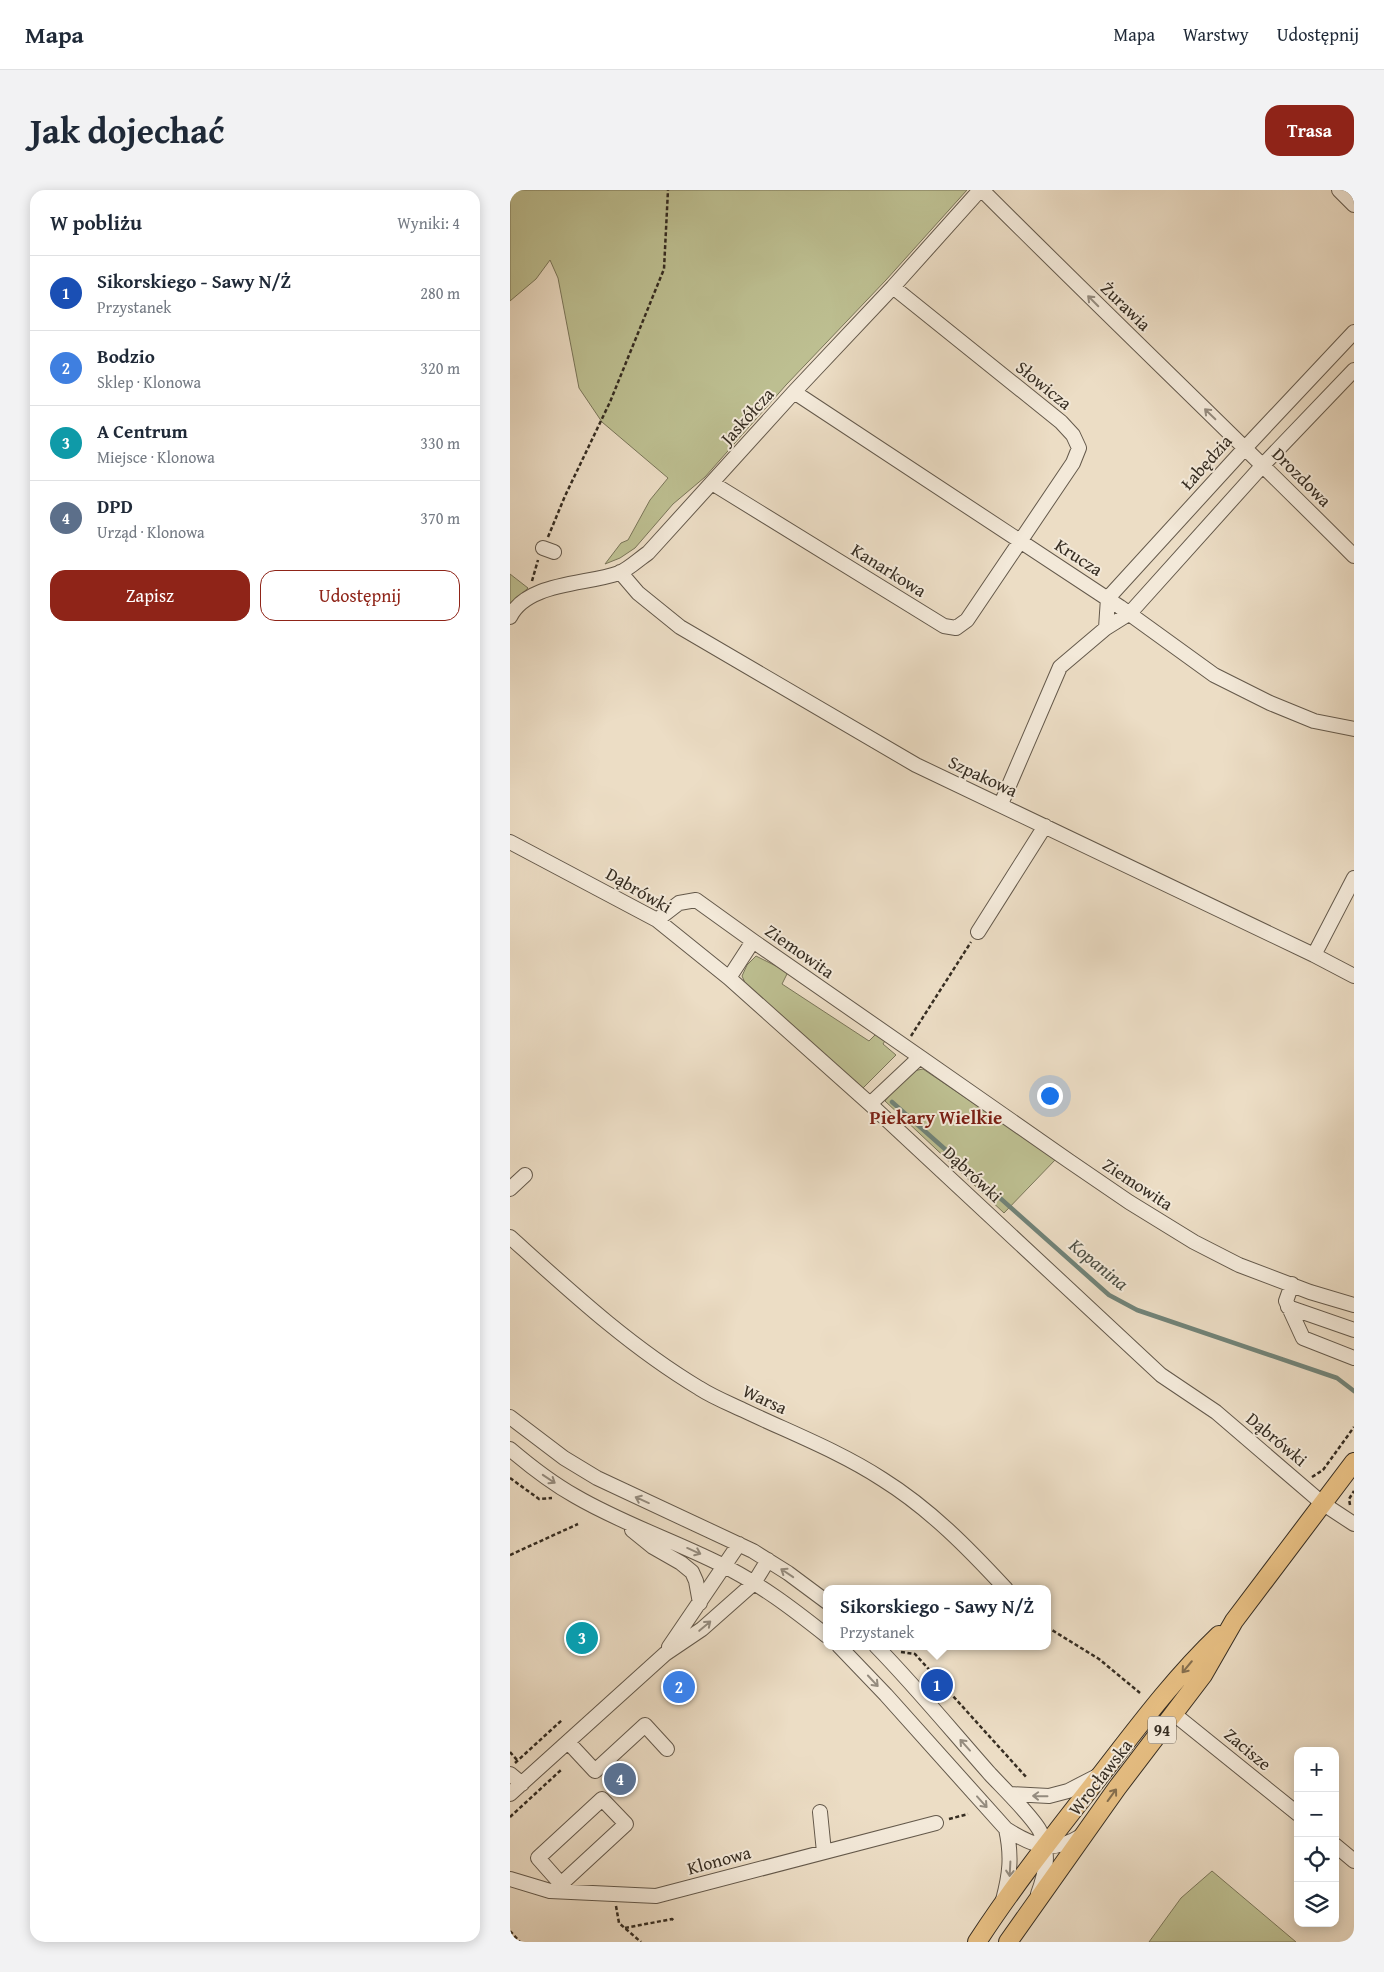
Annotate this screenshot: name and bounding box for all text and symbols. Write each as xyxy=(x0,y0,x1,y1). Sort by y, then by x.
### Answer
text: Mapa xyxy=(25,17,84,52)
text: Mapa xyxy=(1113,21,1155,48)
text: Warstwy xyxy=(1183,21,1249,48)
text: Udostępnij xyxy=(1277,21,1359,48)
text: Jak dojechać xyxy=(30,105,224,156)
button: Trasa xyxy=(1265,105,1354,156)
text: W pobliżu xyxy=(50,207,142,238)
text: Wyniki: 4 xyxy=(397,211,460,235)
text: Sikorskiego - Sawy N/Ż xyxy=(97,267,291,295)
street label: Żurawia xyxy=(1095,275,1158,337)
text: 1 xyxy=(62,281,70,305)
text: 280 m xyxy=(420,281,460,305)
one-way arrow xyxy=(1087,294,1099,307)
text: Przystanek xyxy=(97,295,171,319)
text: Bodzio xyxy=(97,342,155,370)
street label: Słowicza xyxy=(1010,354,1078,416)
text: 2 xyxy=(62,356,70,380)
text: 320 m xyxy=(420,356,460,380)
text: Sklep · Klonowa xyxy=(97,370,201,394)
street label: Jaskółcza xyxy=(712,381,781,452)
one-way arrow xyxy=(1203,408,1216,420)
text: A Centrum xyxy=(97,417,188,445)
street label: Łabędzia xyxy=(1174,428,1238,496)
text: 3 xyxy=(62,431,70,455)
text: 330 m xyxy=(420,431,460,455)
street label: Drozdowa xyxy=(1266,441,1338,513)
text: Miejsce · Klonowa xyxy=(97,445,215,469)
text: DPD xyxy=(97,492,133,520)
text: 4 xyxy=(62,506,70,530)
text: 370 m xyxy=(420,506,460,530)
text: Urząd · Klonowa xyxy=(97,520,205,544)
street label: Krucza xyxy=(1050,531,1109,583)
street label: Kanarkowa xyxy=(846,536,932,604)
button: Zapisz xyxy=(50,570,250,621)
button: Udostępnij xyxy=(260,570,460,621)
street label: Szpakowa xyxy=(944,748,1022,804)
street label: Dąbrówki xyxy=(601,860,677,920)
street label: Ziemowita xyxy=(760,917,841,985)
your location xyxy=(1037,1083,1063,1109)
district label: Piekary Wielkie xyxy=(870,1103,1002,1131)
street label: Dąbrówki xyxy=(937,1139,1009,1209)
street label: Ziemowita xyxy=(1097,1151,1179,1217)
water label: Kopanina xyxy=(1062,1231,1135,1297)
street label: Warsa xyxy=(738,1377,792,1421)
street label: Dąbrówki xyxy=(1241,1405,1313,1473)
one-way arrow xyxy=(542,1474,556,1484)
one-way arrow xyxy=(635,1495,650,1505)
one-way arrow xyxy=(686,1547,701,1557)
one-way arrow xyxy=(781,1568,795,1578)
popup xyxy=(823,1585,1051,1650)
text: Sikorskiego - Sawy N/Ż xyxy=(840,1592,1034,1620)
pin: 3 xyxy=(566,1619,598,1657)
text: Przystanek xyxy=(840,1620,914,1644)
one-way arrow xyxy=(698,1621,711,1632)
one-way arrow xyxy=(1181,1661,1192,1674)
pin: 1 xyxy=(921,1666,953,1704)
pin: 2 xyxy=(663,1668,695,1706)
one-way arrow xyxy=(867,1675,879,1688)
road number: 94 xyxy=(1148,1716,1176,1744)
street label: Zacisze xyxy=(1218,1721,1278,1777)
street label: Wrocławska xyxy=(1061,1733,1139,1821)
one-way arrow xyxy=(960,1738,971,1751)
map controls xyxy=(1294,1747,1339,1927)
button: + xyxy=(1294,1747,1339,1792)
pin: 4 xyxy=(604,1760,636,1798)
one-way arrow xyxy=(1107,1788,1117,1802)
one-way arrow xyxy=(1032,1791,1048,1801)
button: − xyxy=(1294,1792,1339,1837)
one-way arrow xyxy=(976,1795,988,1808)
button: locate xyxy=(1294,1837,1339,1882)
street label: Klonowa xyxy=(684,1838,754,1881)
one-way arrow xyxy=(1005,1861,1014,1877)
button: layers xyxy=(1294,1882,1339,1927)

